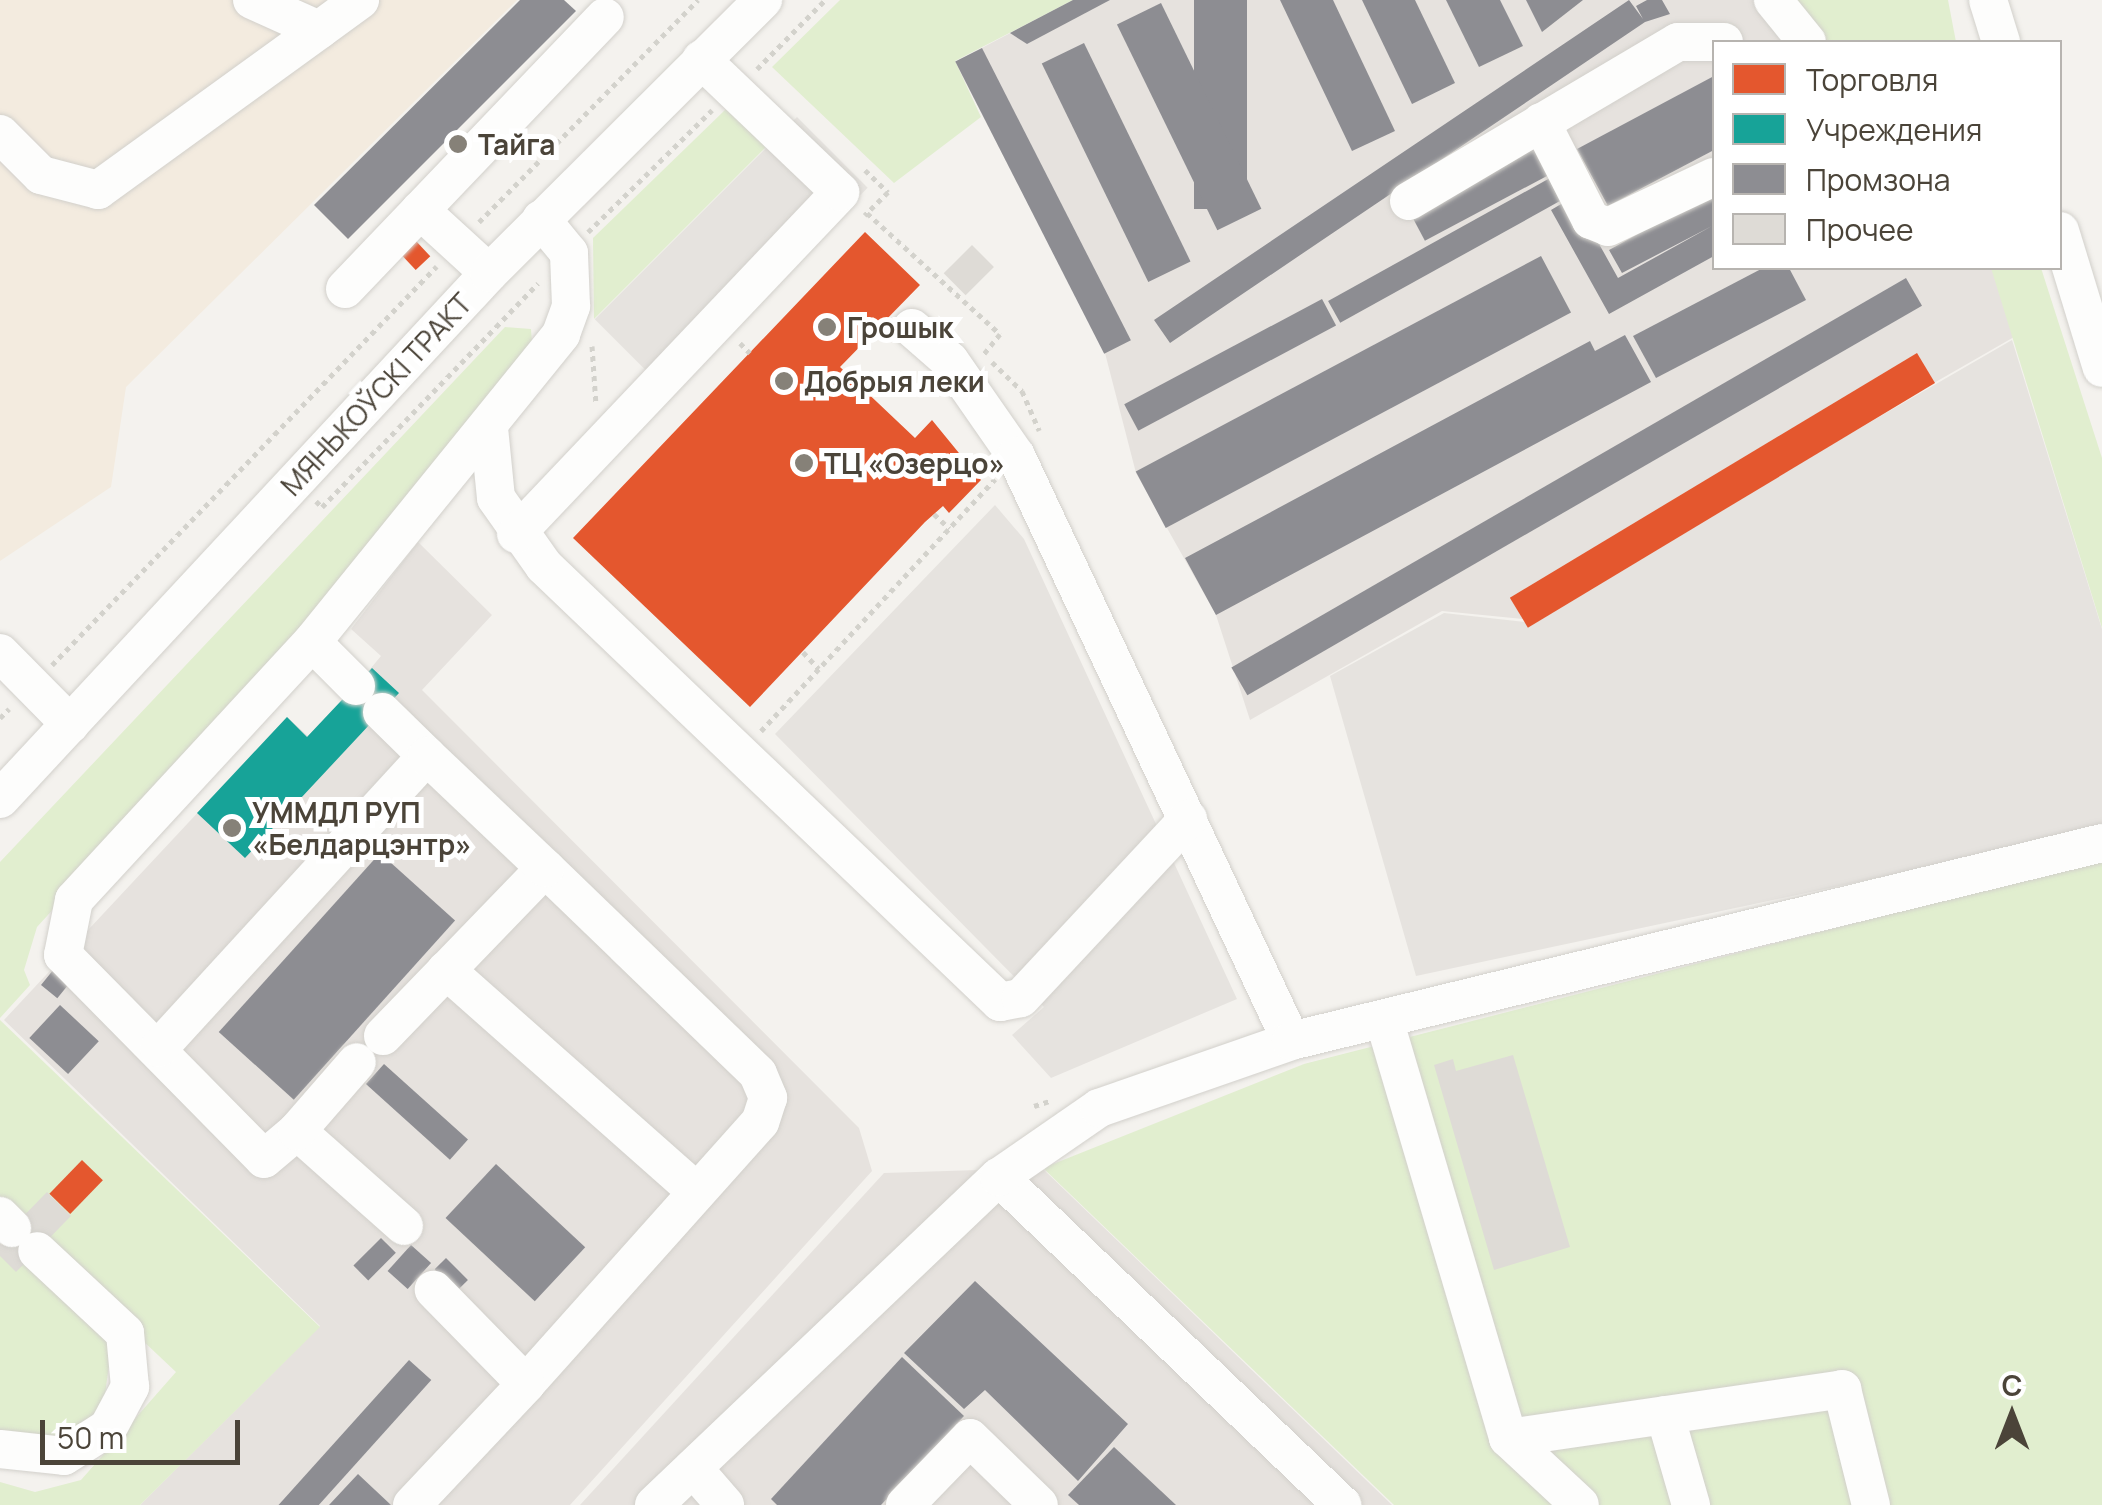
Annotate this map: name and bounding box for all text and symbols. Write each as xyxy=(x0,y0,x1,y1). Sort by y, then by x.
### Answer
legend xyxy=(1712,40,2062,270)
text: Торговля xyxy=(1806,59,1938,100)
text: Учреждения xyxy=(1806,109,1982,150)
place label: Тайга xyxy=(478,127,555,161)
marker: Тайга xyxy=(447,133,469,155)
text: Промзона xyxy=(1806,159,1950,200)
text: Прочее xyxy=(1806,209,1914,250)
street label: МЯНЬКОЎСКІ ТРАКТ xyxy=(274,286,478,502)
place label: Грошык xyxy=(847,310,953,344)
marker: Грошык xyxy=(816,316,838,338)
place label: Добрыя леки xyxy=(804,364,985,398)
marker: Добрыя леки xyxy=(773,370,795,392)
place label: ТЦ «Озерцо» xyxy=(824,446,1005,480)
marker: ТЦ «Озерцо» xyxy=(793,452,815,474)
place label: УММДЛ РУП «Белдарцэнтр» xyxy=(252,795,472,861)
marker: УММДЛ РУП «Белдарцэнтр» xyxy=(221,817,243,839)
north arrow xyxy=(1962,1365,2062,1465)
text: С xyxy=(2002,1366,2022,1404)
scale bar xyxy=(45,1400,245,1462)
text: 50 m xyxy=(57,1417,124,1458)

